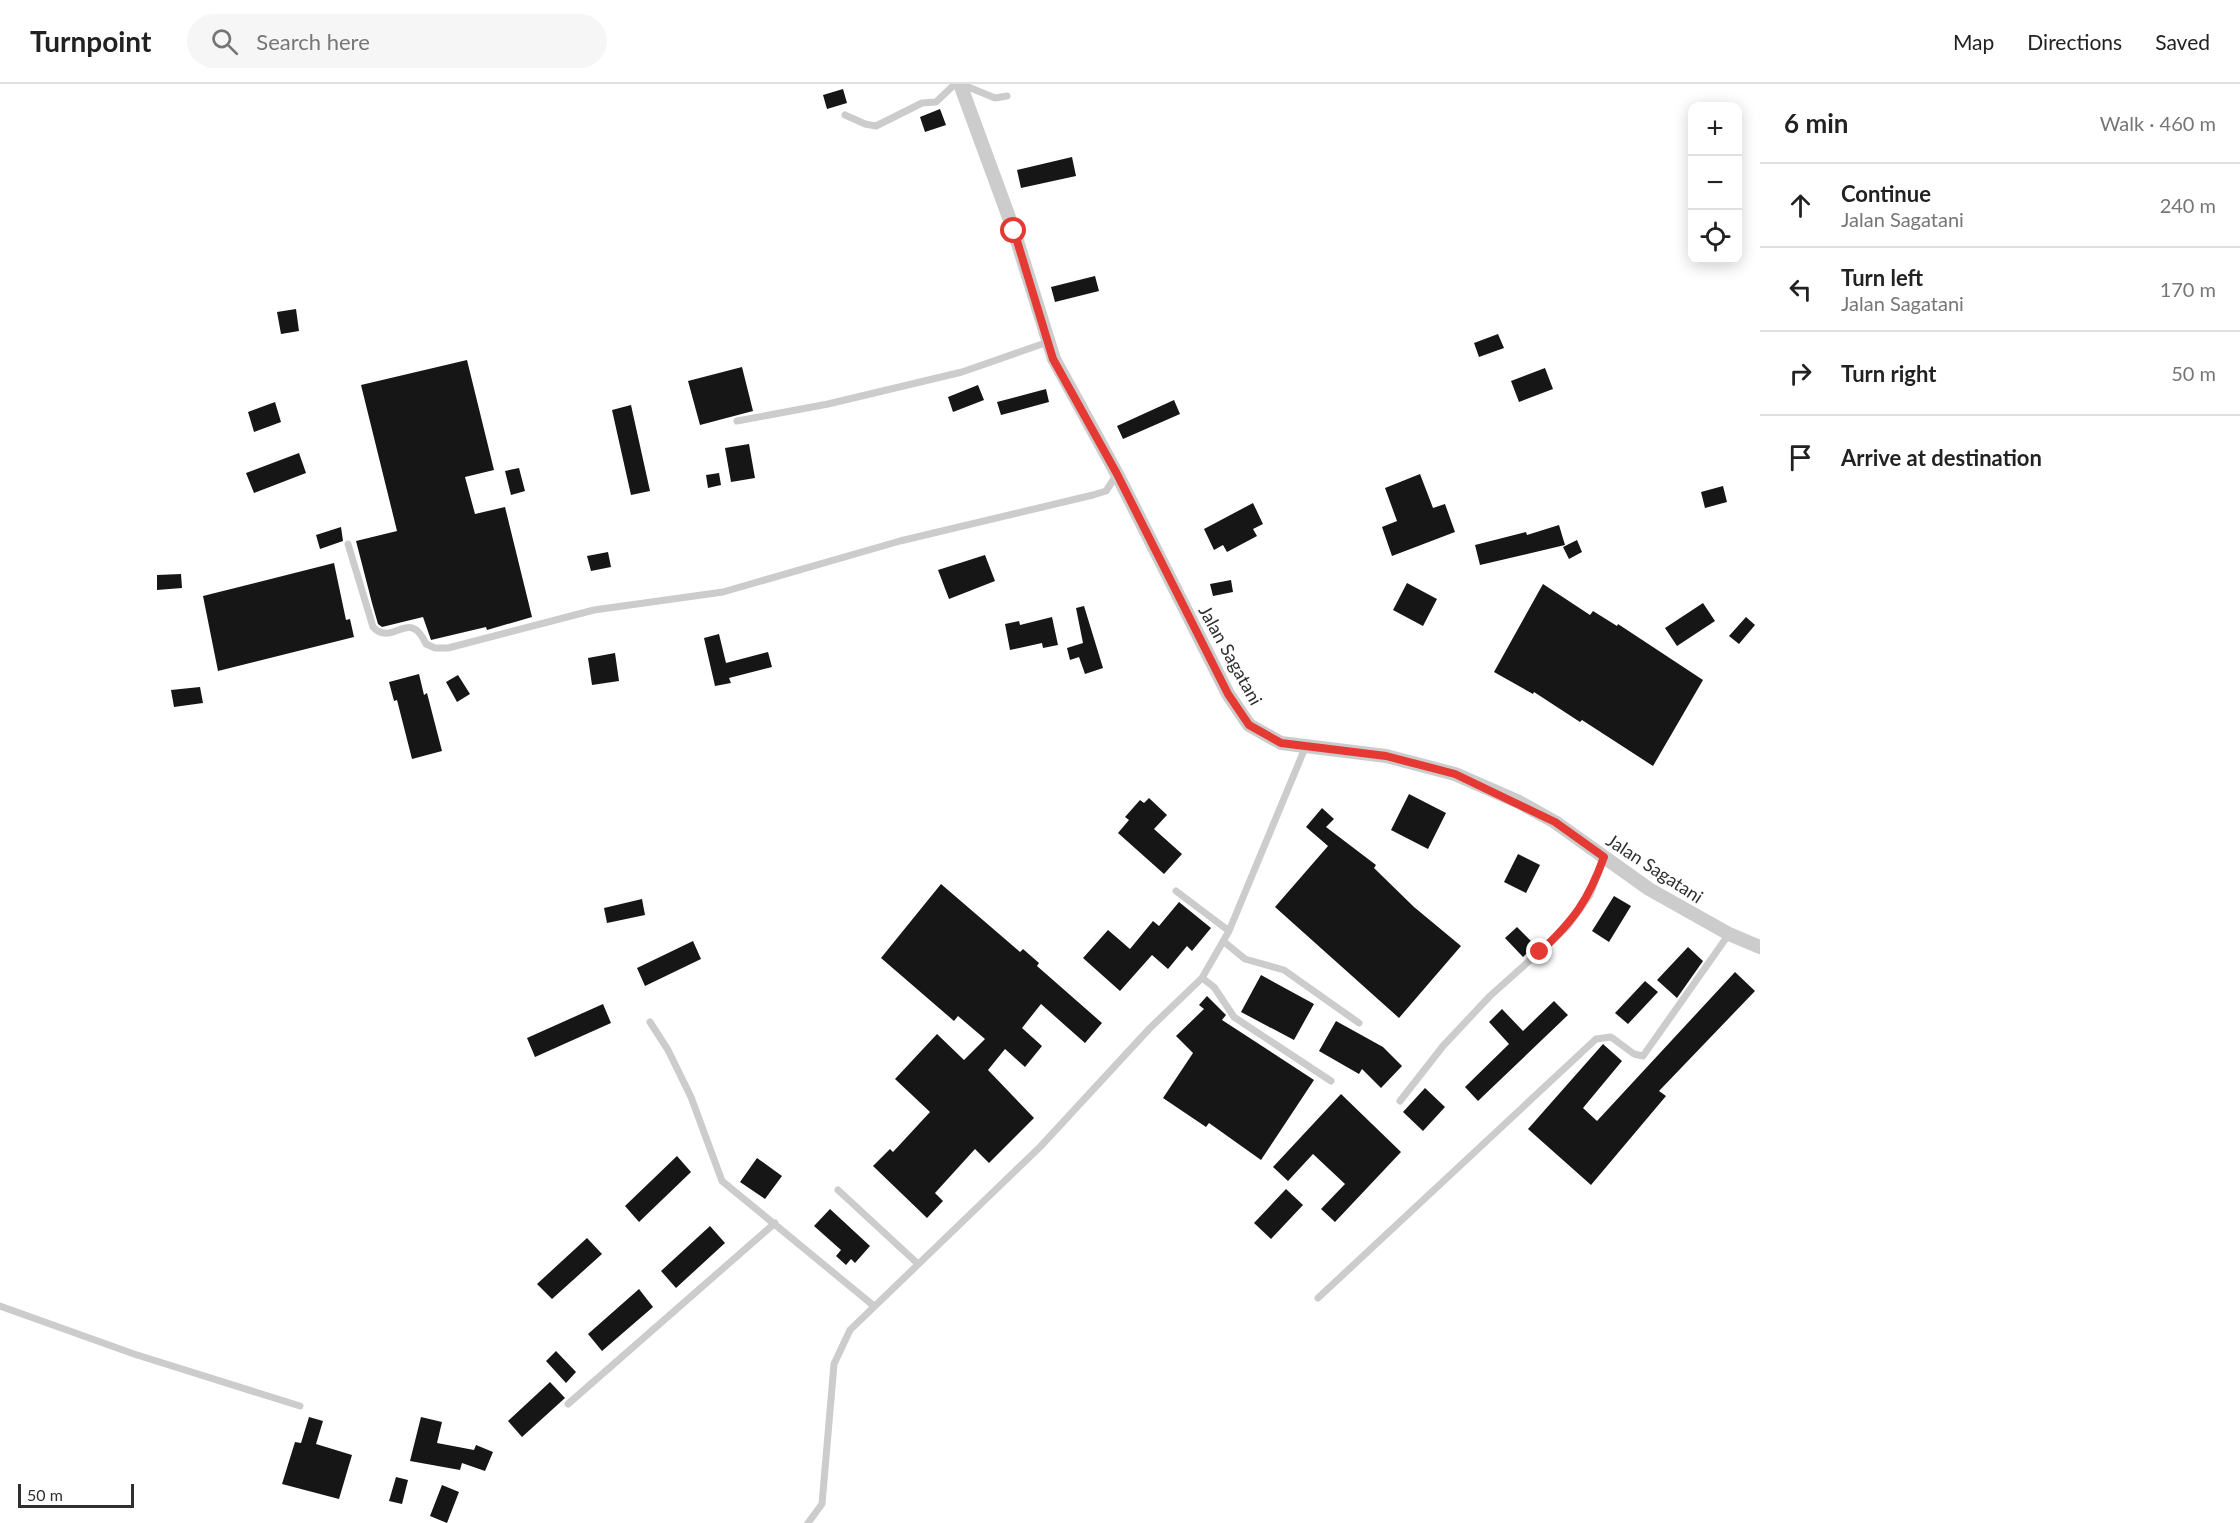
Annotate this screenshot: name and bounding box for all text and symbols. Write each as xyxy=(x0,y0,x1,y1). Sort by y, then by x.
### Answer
search box xyxy=(187,14,607,68)
text: Turnpoint xyxy=(30,24,151,58)
icon: search xyxy=(208,25,241,58)
text: Search here xyxy=(256,28,370,55)
text: Map xyxy=(1953,29,1994,54)
text: Directions xyxy=(2027,29,2122,54)
text: Saved xyxy=(2155,29,2210,54)
map controls xyxy=(1688,102,1742,264)
button: + xyxy=(1688,102,1742,156)
text: 6 min xyxy=(1784,107,1848,139)
text: Walk · 460 m xyxy=(2100,111,2216,135)
button: − xyxy=(1688,156,1742,210)
text: Continue xyxy=(1841,180,1931,207)
icon: ahead xyxy=(1784,189,1817,222)
text: 240 m xyxy=(2160,193,2216,217)
text: Jalan Sagatani xyxy=(1841,207,1964,231)
button: locate xyxy=(1688,210,1742,264)
route start xyxy=(1000,217,1026,243)
text: Turn left xyxy=(1841,264,1923,291)
icon: left xyxy=(1784,273,1817,306)
text: 170 m xyxy=(2160,277,2216,301)
text: Jalan Sagatani xyxy=(1841,291,1964,315)
icon: right xyxy=(1784,357,1817,390)
text: Turn right xyxy=(1841,360,1936,387)
text: 50 m xyxy=(2171,361,2216,385)
icon: arrive xyxy=(1784,441,1817,474)
text: Arrive at destination xyxy=(1841,444,2042,471)
street label: Jalan Sagatani xyxy=(1195,601,1267,709)
street label: Jalan Sagatani xyxy=(1603,829,1707,907)
route end xyxy=(1526,938,1552,964)
scale bar xyxy=(18,1481,134,1508)
text: 50 m xyxy=(27,1485,63,1504)

